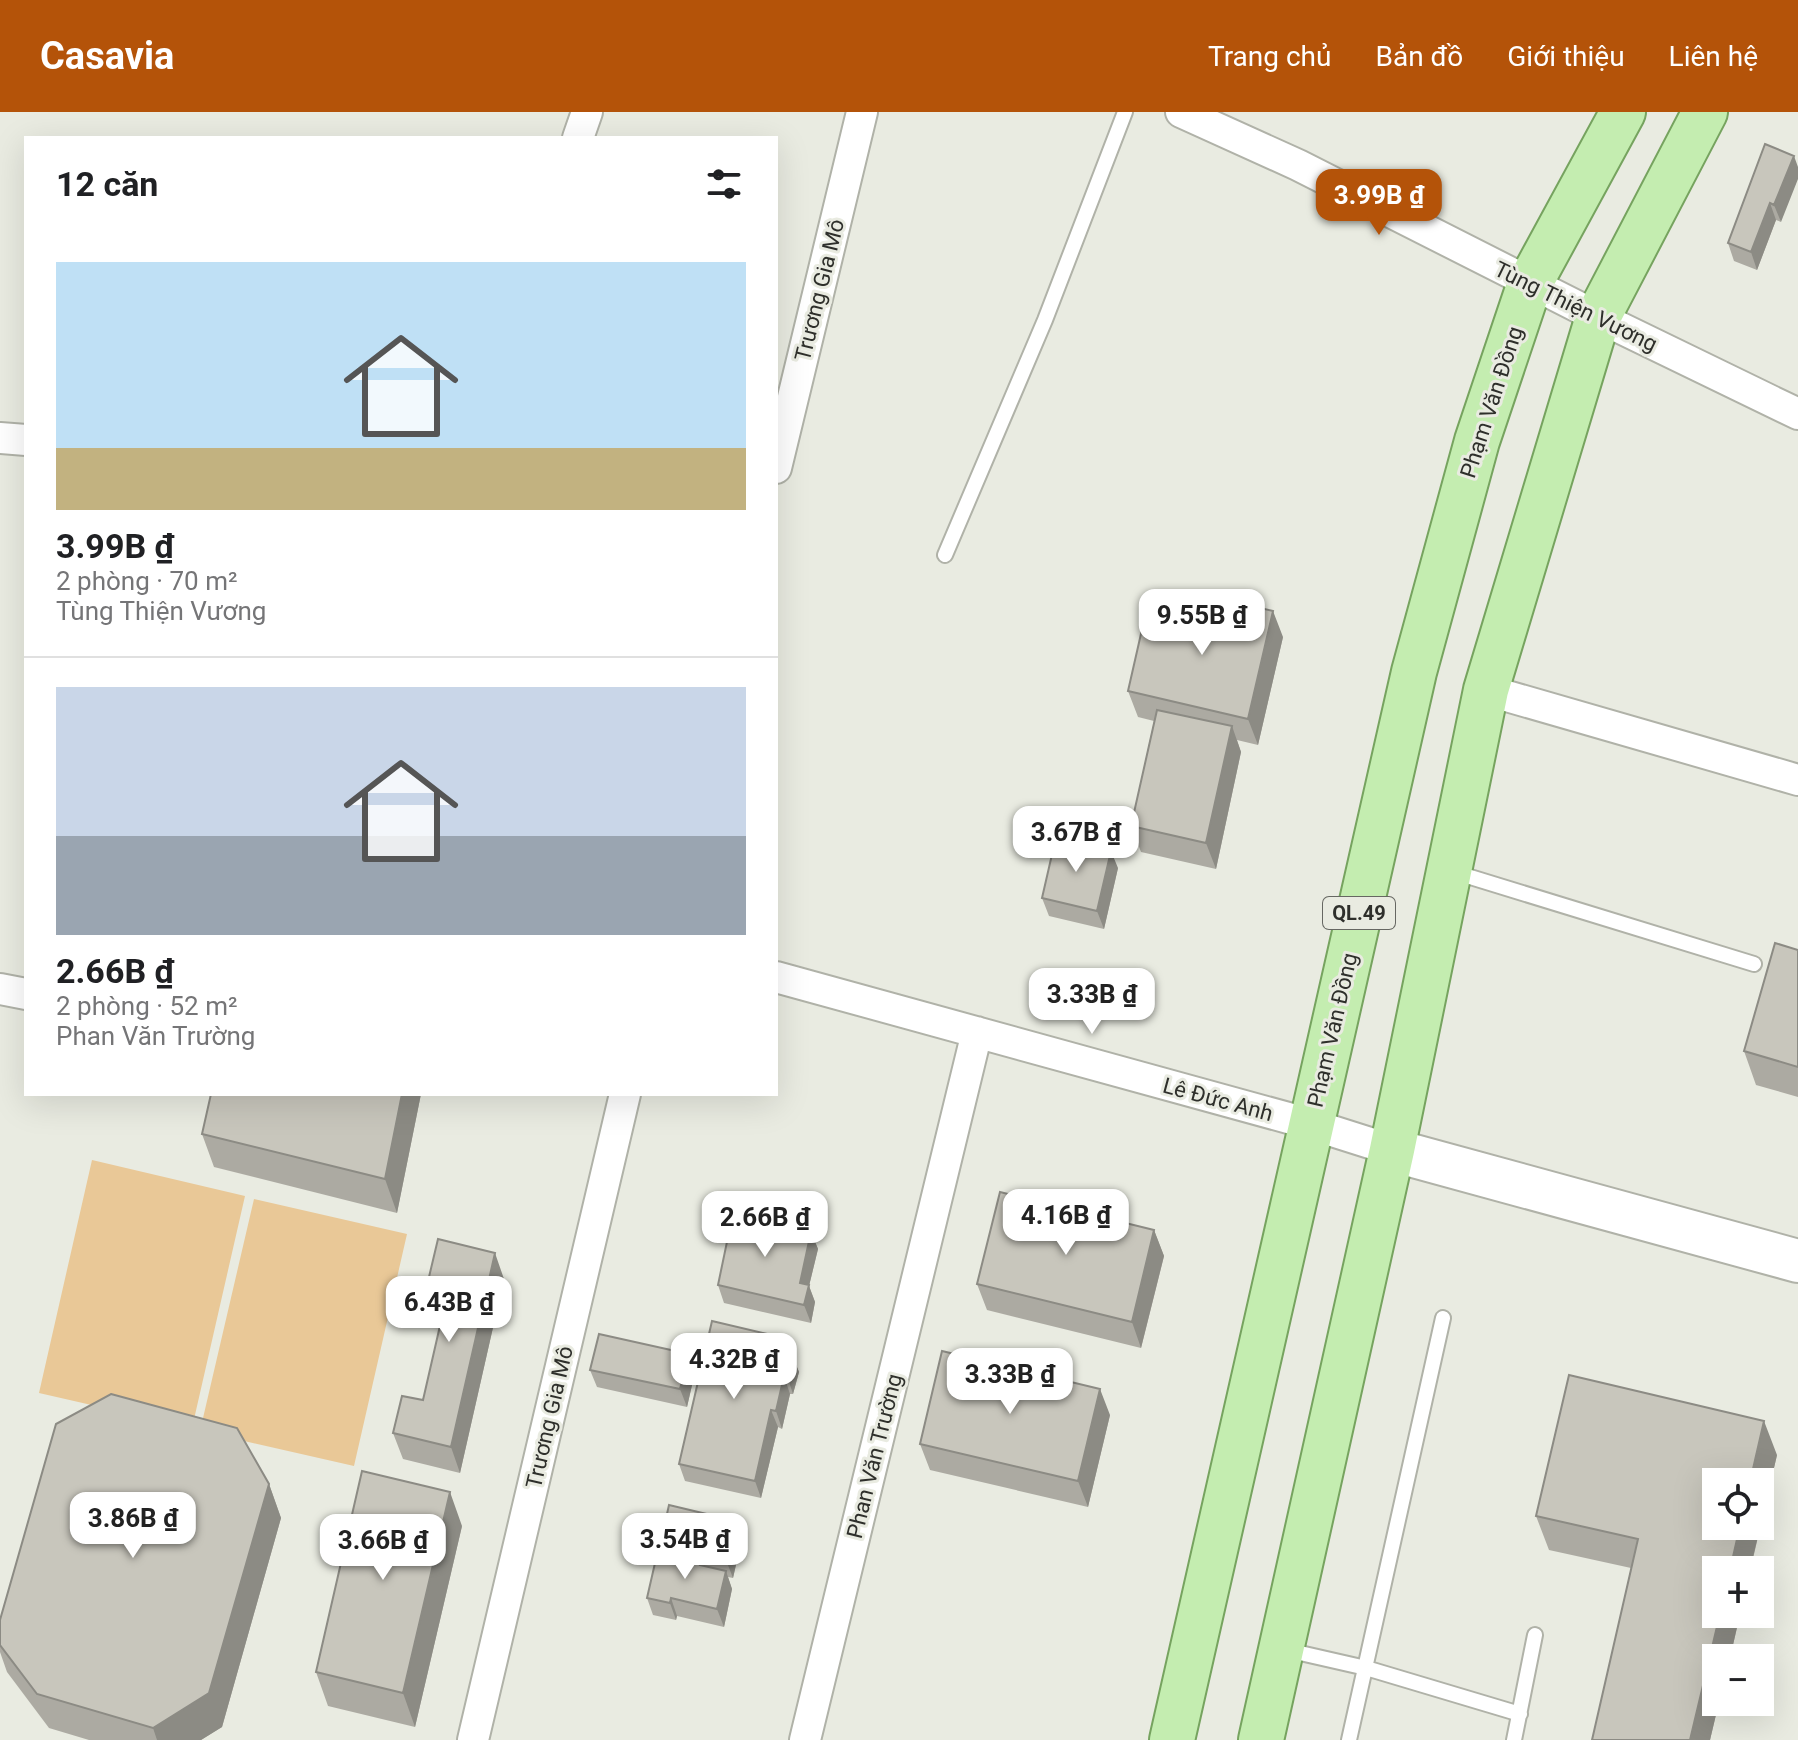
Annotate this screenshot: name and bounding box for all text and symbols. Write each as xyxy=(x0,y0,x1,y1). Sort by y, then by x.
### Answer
text: Casavia xyxy=(40,34,174,78)
text: Trang chủ xyxy=(1208,40,1331,73)
text: Bản đồ xyxy=(1375,40,1463,73)
text: Giới thiệu xyxy=(1507,40,1625,73)
text: Liên hệ xyxy=(1669,40,1758,73)
icon: filters xyxy=(702,162,746,206)
text: 12 căn xyxy=(56,164,158,204)
pin: 3.99B ₫ xyxy=(1305,169,1453,237)
text: 3.99B ₫ xyxy=(1334,180,1424,210)
street label: Trương Gia Mô xyxy=(790,217,849,364)
street label: Tùng Thiện Vương xyxy=(1490,256,1661,357)
icon: home xyxy=(329,314,473,458)
street label: Phạm Văn Đồng xyxy=(1455,323,1528,481)
text: 3.99B ₫ xyxy=(56,526,174,566)
text: 2 phòng · 70 m² xyxy=(56,566,237,596)
pin: 9.55B ₫ xyxy=(1128,589,1276,657)
text: Tùng Thiện Vương xyxy=(56,596,266,626)
text: 9.55B ₫ xyxy=(1157,600,1247,630)
icon: home xyxy=(329,739,473,883)
pin: 3.67B ₫ xyxy=(1002,806,1150,874)
text: 3.67B ₫ xyxy=(1031,817,1121,847)
road number: QL.49 xyxy=(1323,897,1395,929)
text: 2.66B ₫ xyxy=(56,951,174,991)
street label: Phạm Văn Đồng xyxy=(1303,951,1362,1110)
pin: 3.33B ₫ xyxy=(1018,968,1166,1036)
text: 3.33B ₫ xyxy=(1047,979,1137,1009)
text: 2 phòng · 52 m² xyxy=(56,991,237,1021)
text: Phan Văn Trường xyxy=(56,1021,255,1051)
street label: Lê Đức Anh xyxy=(1160,1073,1276,1126)
pin: 4.16B ₫ xyxy=(992,1189,1140,1257)
pin: 2.66B ₫ xyxy=(691,1191,839,1259)
text: 4.16B ₫ xyxy=(1021,1200,1111,1230)
text: 2.66B ₫ xyxy=(720,1202,810,1232)
pin: 6.43B ₫ xyxy=(375,1276,523,1344)
text: 6.43B ₫ xyxy=(404,1287,494,1317)
pin: 4.32B ₫ xyxy=(660,1333,808,1401)
street label: Trương Gia Mô xyxy=(521,1343,578,1491)
text: 4.32B ₫ xyxy=(689,1344,779,1374)
pin: 3.33B ₫ xyxy=(936,1348,1084,1416)
text: 3.33B ₫ xyxy=(965,1359,1055,1389)
street label: Phan Văn Trường xyxy=(842,1371,907,1541)
map controls xyxy=(1702,1468,1774,1716)
button: locate xyxy=(1702,1468,1774,1540)
pin: 3.86B ₫ xyxy=(59,1492,207,1560)
text: 3.86B ₫ xyxy=(88,1503,178,1533)
pin: 3.54B ₫ xyxy=(611,1513,759,1581)
pin: 3.66B ₫ xyxy=(309,1514,457,1582)
text: 3.54B ₫ xyxy=(640,1524,730,1554)
text: 3.66B ₫ xyxy=(338,1525,428,1555)
button: + xyxy=(1702,1556,1774,1628)
button: − xyxy=(1702,1644,1774,1716)

